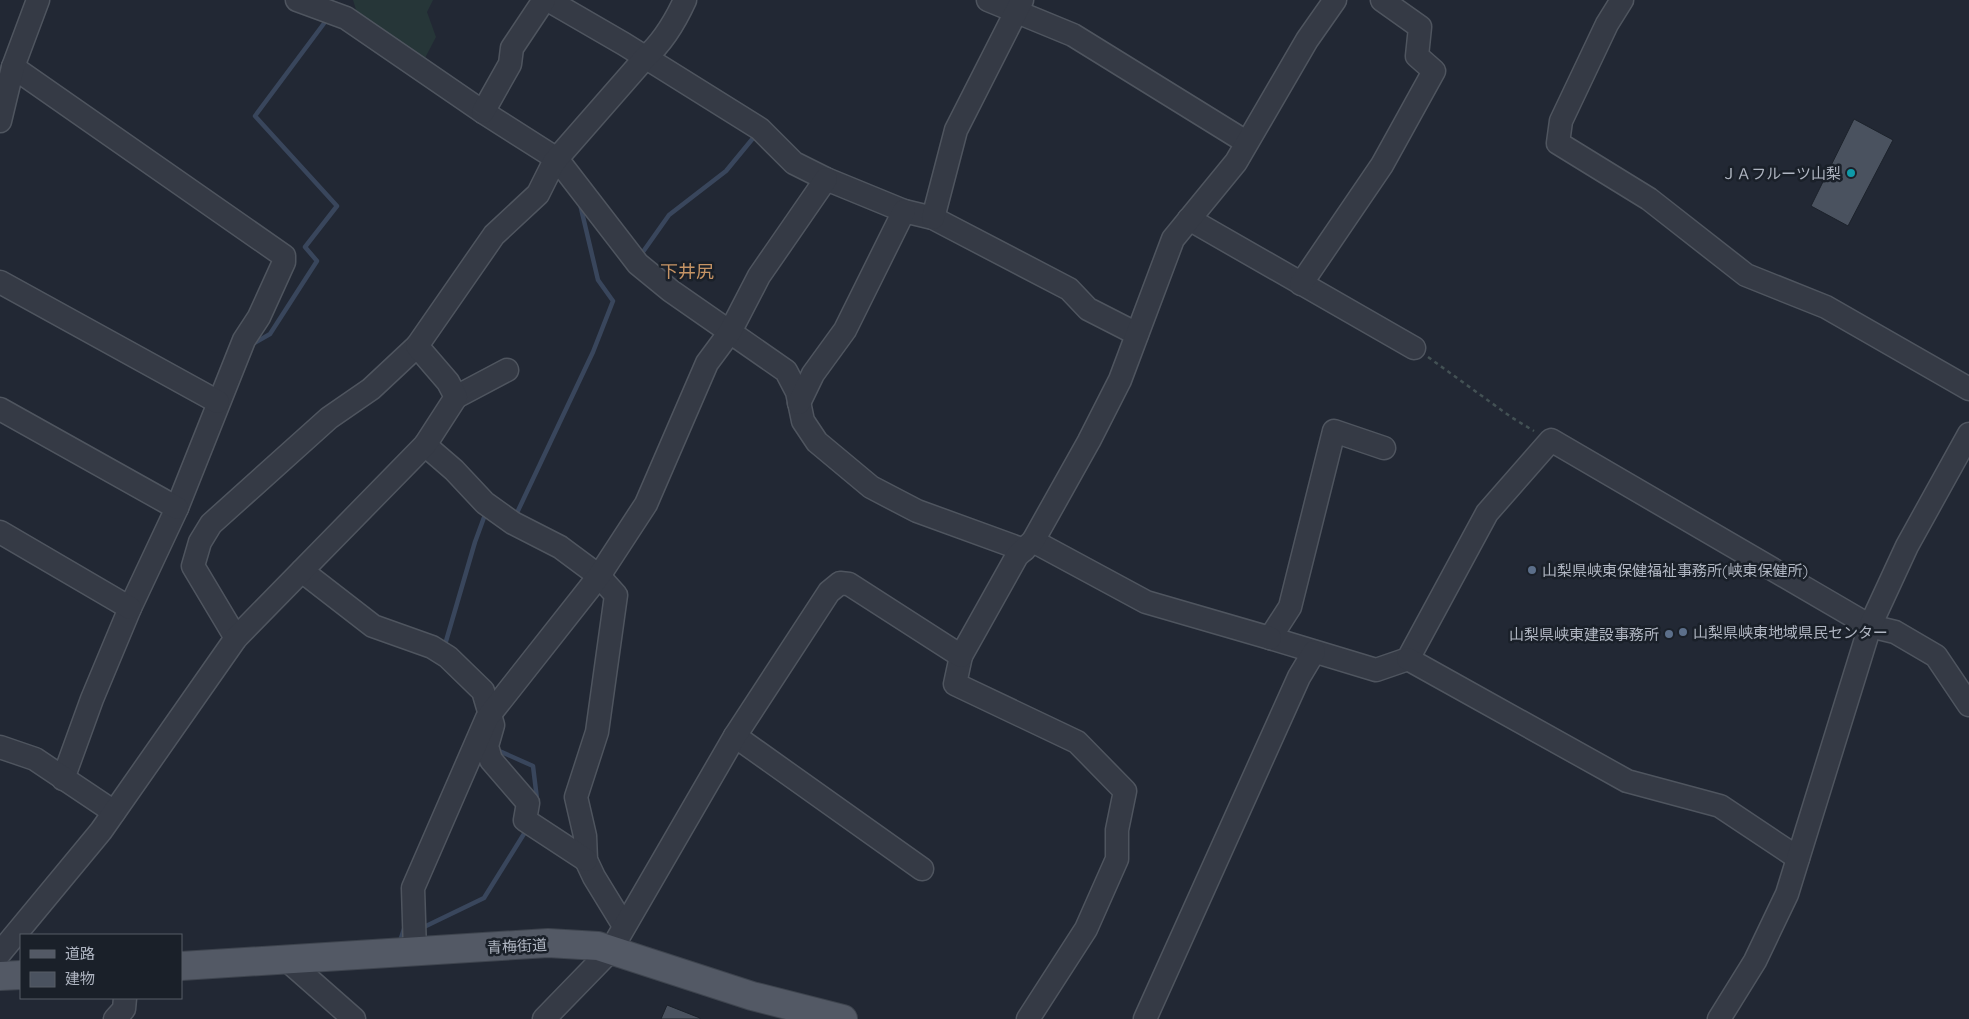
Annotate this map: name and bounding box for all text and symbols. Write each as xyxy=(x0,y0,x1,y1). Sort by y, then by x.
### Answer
place label: ＪＡフルーツ山梨 xyxy=(1721,164,1841,183)
marker: ＪＡフルーツ山梨 xyxy=(1845,167,1857,179)
district label: 下井尻 xyxy=(660,260,714,283)
place label: 山梨県峡東保健福祉事務所(峡東保健所) xyxy=(1542,561,1808,580)
marker: 山梨県峡東保健福祉事務所(峡東保健所) xyxy=(1526,564,1538,576)
place label: 山梨県峡東地域県民センター xyxy=(1693,623,1888,642)
place label: 山梨県峡東建設事務所 xyxy=(1509,625,1659,644)
marker: 山梨県峡東地域県民センター xyxy=(1677,626,1689,638)
marker: 山梨県峡東建設事務所 xyxy=(1663,628,1675,640)
legend xyxy=(20,934,182,999)
street label: 青梅街道 xyxy=(487,935,547,957)
text: 道路 xyxy=(65,944,95,963)
text: 建物 xyxy=(65,969,95,988)

